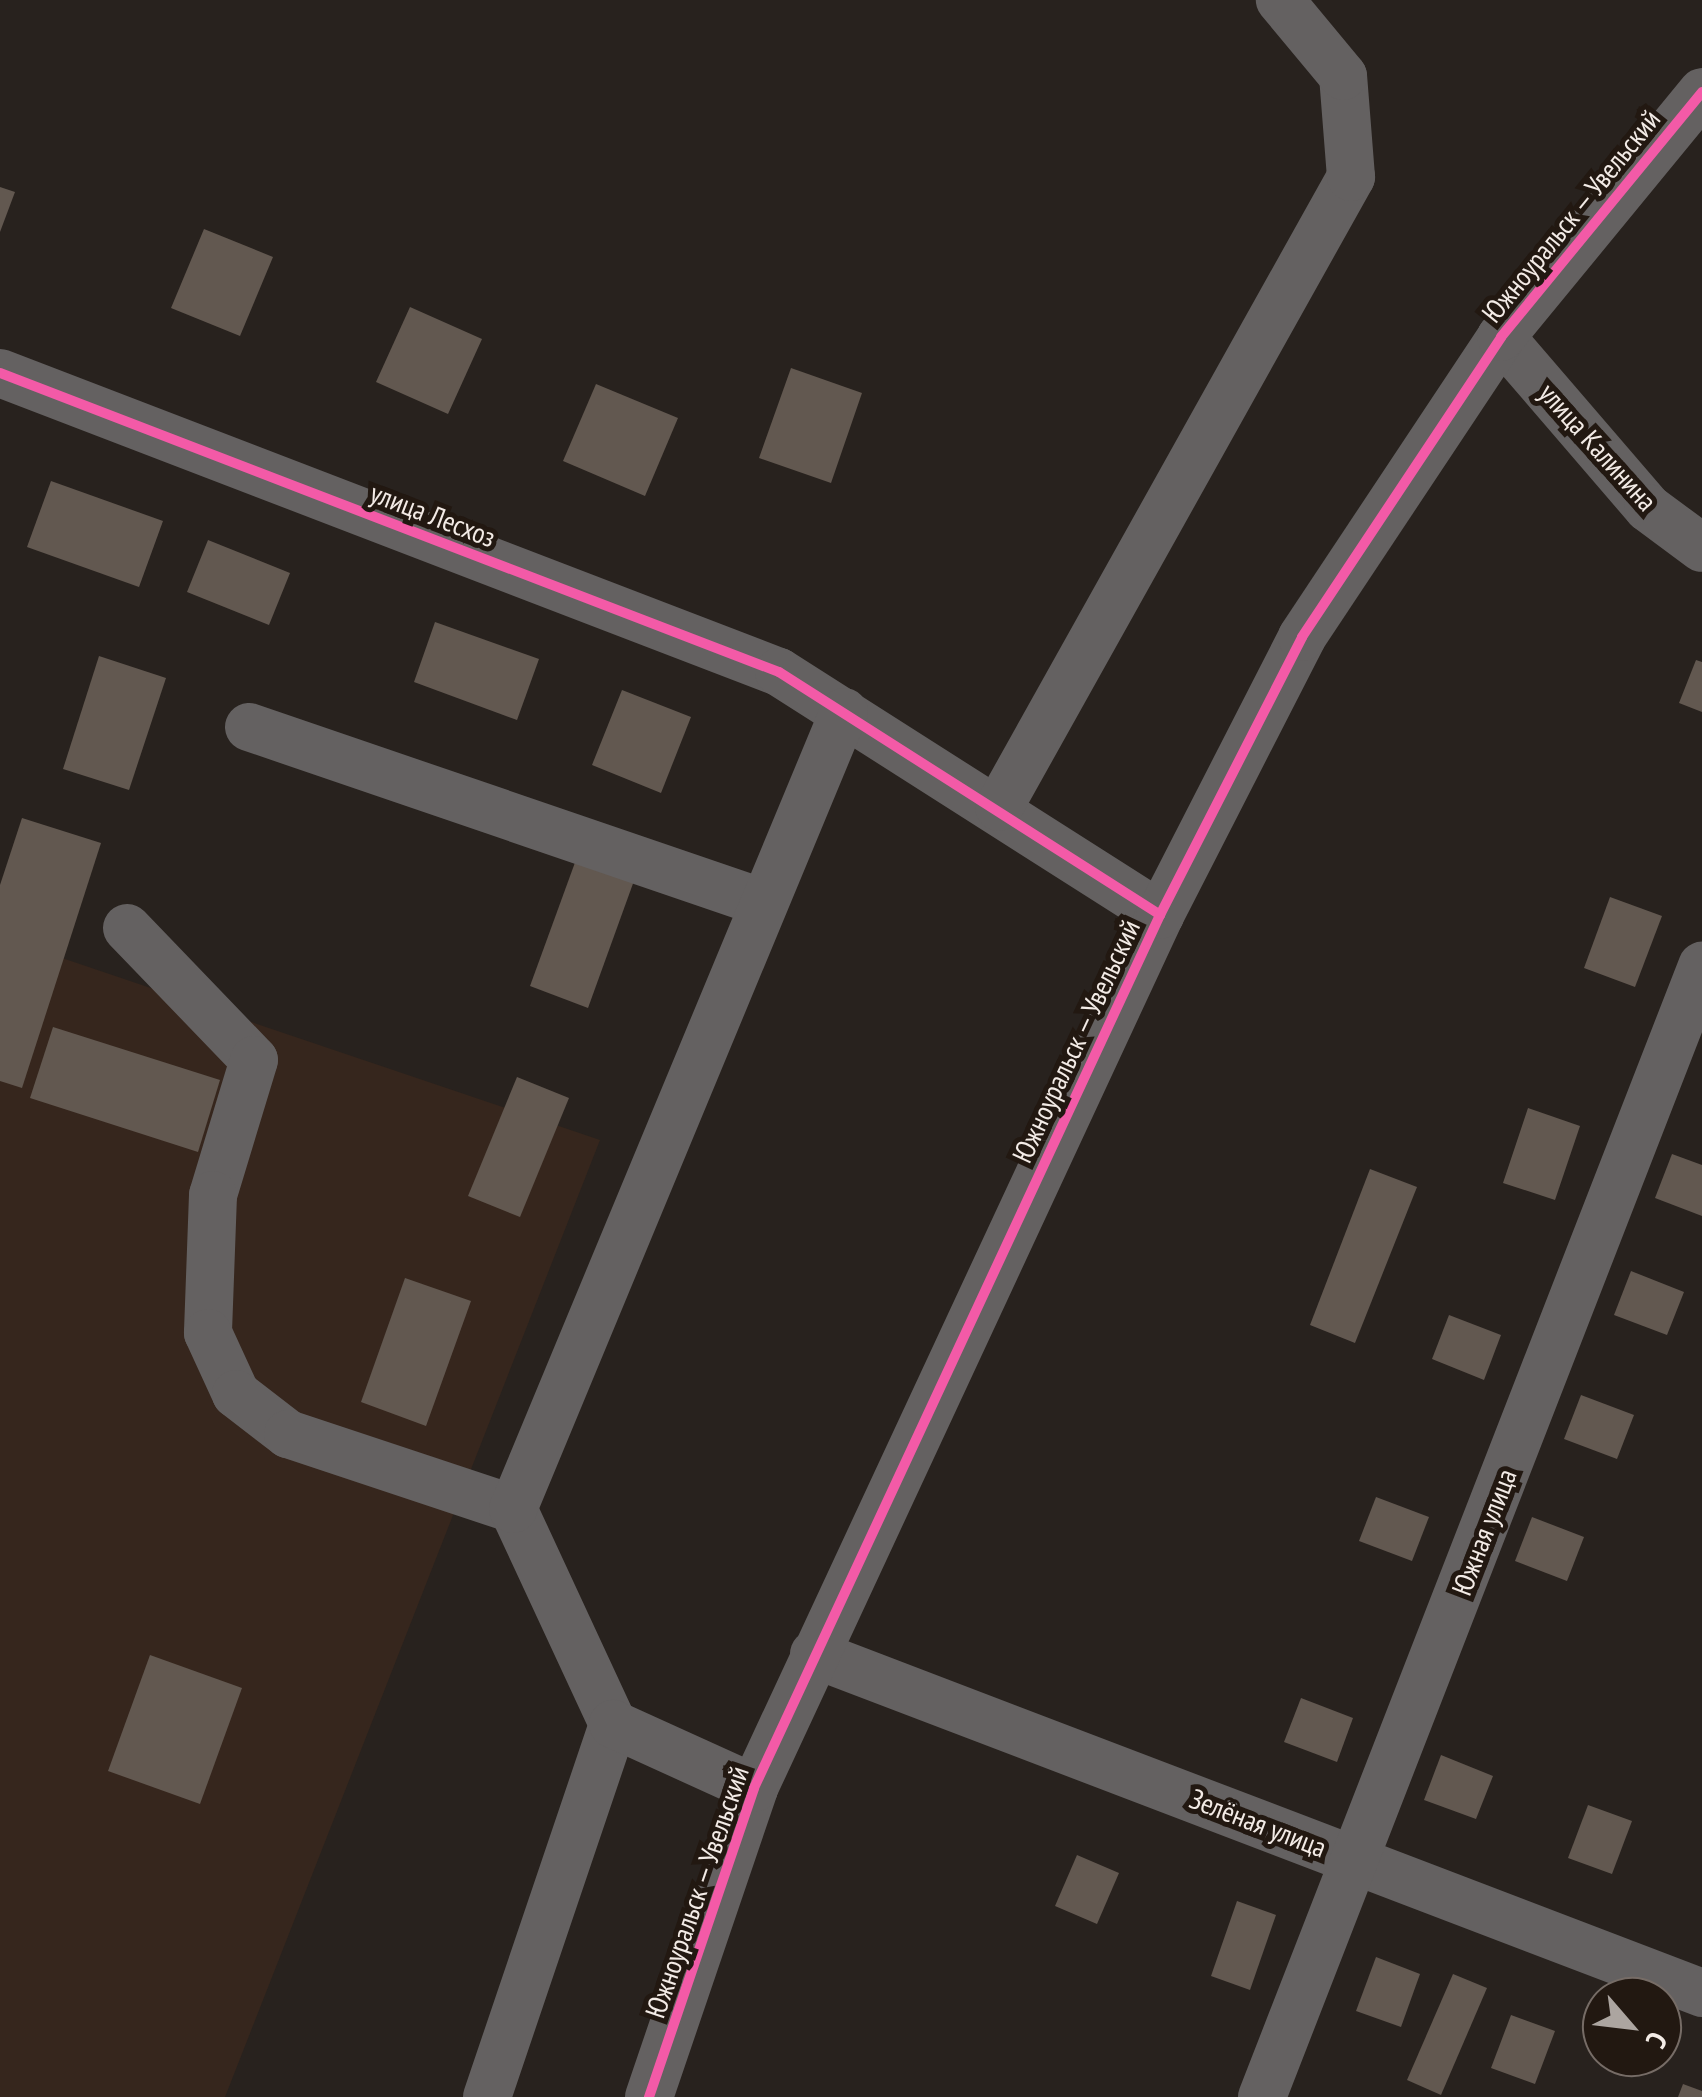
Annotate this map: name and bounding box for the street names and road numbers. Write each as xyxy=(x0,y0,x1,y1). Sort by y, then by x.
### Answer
street label: Южноуральск — Увельский xyxy=(1474,102,1668,330)
street label: улица Калинина xyxy=(1532,376,1664,518)
street label: улица Лесхоз xyxy=(366,476,500,554)
street label: Южноуральск — Увельский xyxy=(1004,913,1148,1169)
street label: Южная улица xyxy=(1445,1464,1523,1600)
street label: Южноуральск — Увельский xyxy=(638,1760,756,2024)
street label: Зелёная улица xyxy=(1185,1782,1331,1864)

